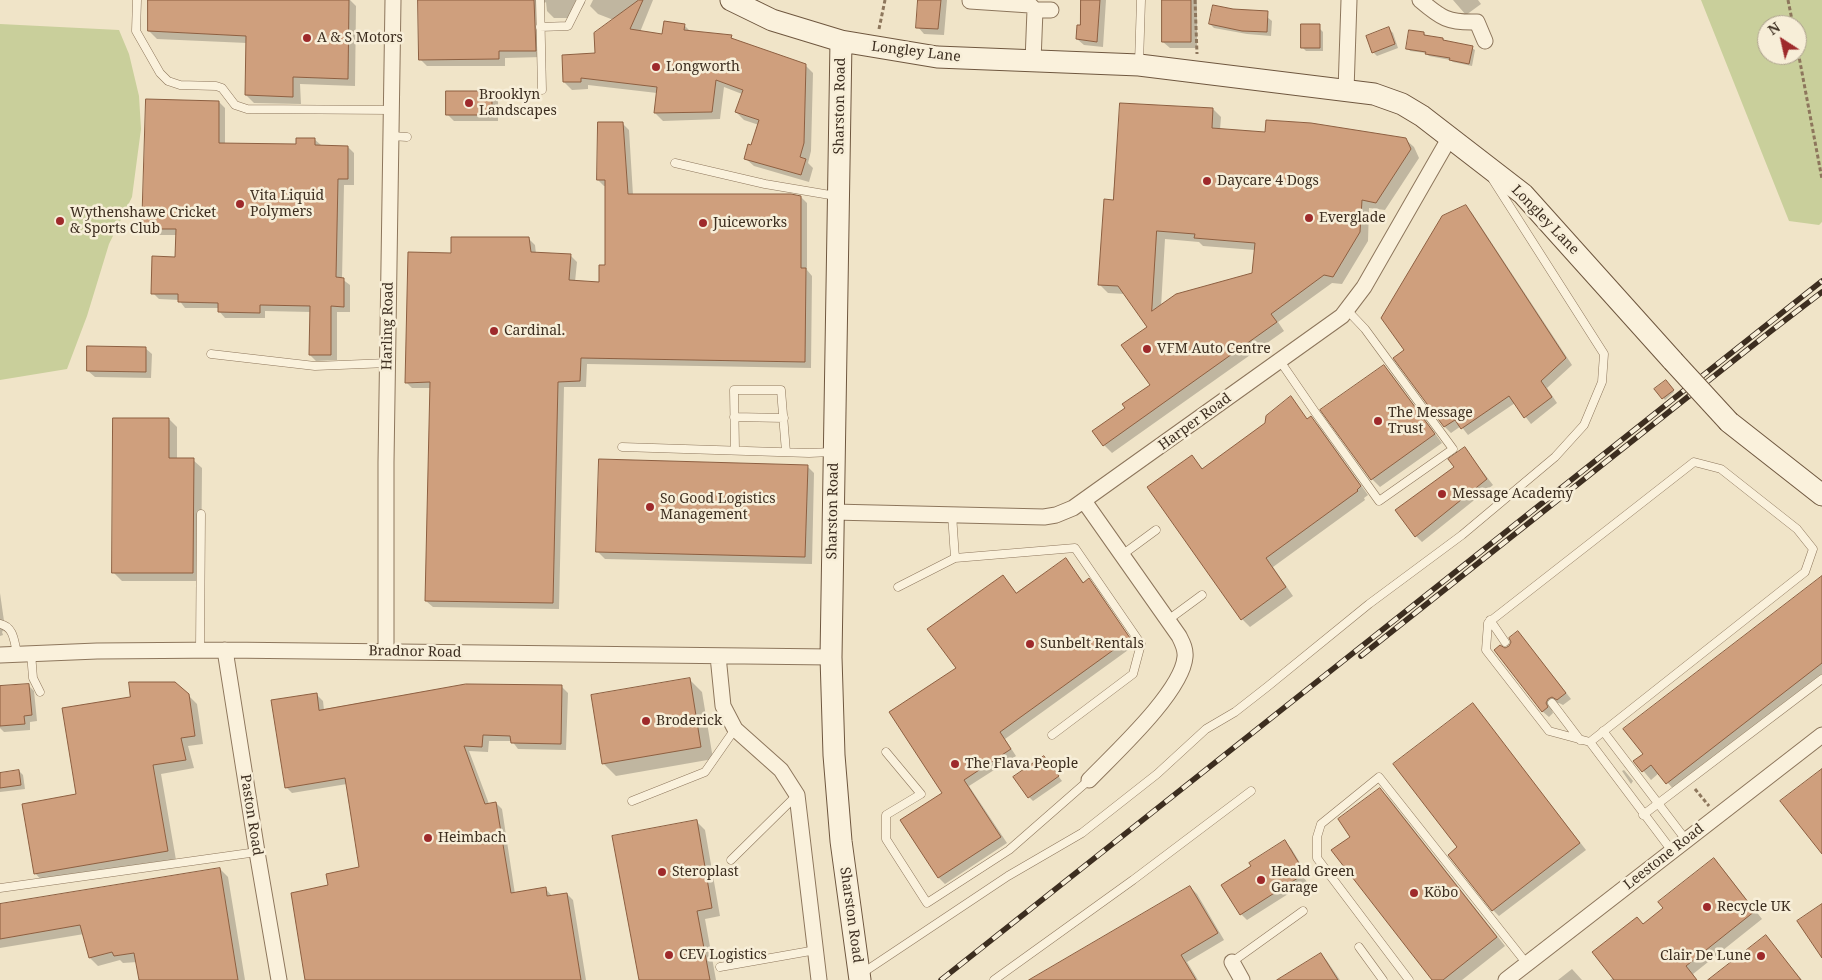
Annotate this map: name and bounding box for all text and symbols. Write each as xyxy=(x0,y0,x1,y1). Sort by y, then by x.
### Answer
north arrow xyxy=(1757,15,1807,65)
text: N xyxy=(1764,17,1784,39)
place label: A & S Motors xyxy=(317,30,403,46)
marker: A & S Motors xyxy=(301,32,313,44)
street label: Longley Lane xyxy=(870,38,962,66)
street label: Sharston Road xyxy=(831,58,849,154)
place label: Longworth xyxy=(666,59,740,75)
marker: Longworth xyxy=(650,61,662,73)
place label: Brooklyn Landscapes xyxy=(479,87,557,120)
marker: Brooklyn Landscapes xyxy=(463,97,475,109)
place label: Daycare 4 Dogs xyxy=(1217,173,1319,189)
marker: Daycare 4 Dogs xyxy=(1201,175,1213,187)
street label: Longley Lane xyxy=(1508,182,1582,258)
place label: Vita Liquid Polymers xyxy=(250,188,324,220)
marker: Vita Liquid Polymers xyxy=(234,198,246,210)
place label: Wythenshawe Cricket & Sports Club xyxy=(70,205,216,238)
place label: Everglade xyxy=(1319,210,1386,226)
marker: Everglade xyxy=(1303,212,1315,224)
marker: Wythenshawe Cricket & Sports Club xyxy=(54,215,66,227)
place label: Juiceworks xyxy=(713,215,787,231)
marker: Juiceworks xyxy=(697,217,709,229)
street label: Harling Road xyxy=(379,282,397,370)
place label: Cardinal. xyxy=(504,323,565,339)
marker: Cardinal. xyxy=(488,325,500,337)
place label: VFM Auto Centre xyxy=(1157,341,1271,357)
marker: VFM Auto Centre xyxy=(1141,343,1153,355)
street label: Harper Road xyxy=(1155,390,1235,454)
place label: The Message Trust xyxy=(1388,405,1473,438)
marker: The Message Trust xyxy=(1372,415,1384,427)
street label: Sharston Road xyxy=(824,463,842,559)
place label: Message Academy xyxy=(1452,486,1573,502)
marker: Message Academy xyxy=(1436,488,1448,500)
place label: So Good Logistics Management xyxy=(660,491,775,524)
marker: So Good Logistics Management xyxy=(644,501,656,513)
place label: Sunbelt Rentals xyxy=(1040,636,1144,652)
marker: Sunbelt Rentals xyxy=(1024,638,1036,650)
street label: Bradnor Road xyxy=(368,643,462,661)
place label: Broderick xyxy=(656,713,722,729)
marker: Broderick xyxy=(640,715,652,727)
place label: The Flava People xyxy=(965,756,1078,772)
marker: The Flava People xyxy=(949,758,961,770)
street label: Paston Road xyxy=(236,773,266,857)
street label: Leestone Road xyxy=(1621,821,1707,893)
place label: Heimbach xyxy=(438,830,507,846)
marker: Heimbach xyxy=(422,832,434,844)
place label: Steroplast xyxy=(672,864,739,880)
place label: Heald Green Garage xyxy=(1271,864,1355,896)
marker: Steroplast xyxy=(656,866,668,878)
street label: Sharston Road xyxy=(836,866,866,964)
marker: Heald Green Garage xyxy=(1255,874,1267,886)
place label: Köbo xyxy=(1424,885,1458,901)
marker: Köbo xyxy=(1408,887,1420,899)
place label: Recycle UK xyxy=(1717,899,1791,915)
marker: Recycle UK xyxy=(1701,901,1713,913)
place label: CEV Logistics xyxy=(679,947,767,963)
place label: Clair De Lune xyxy=(1660,948,1751,964)
marker: CEV Logistics xyxy=(663,949,675,961)
marker: Clair De Lune xyxy=(1755,950,1767,962)

